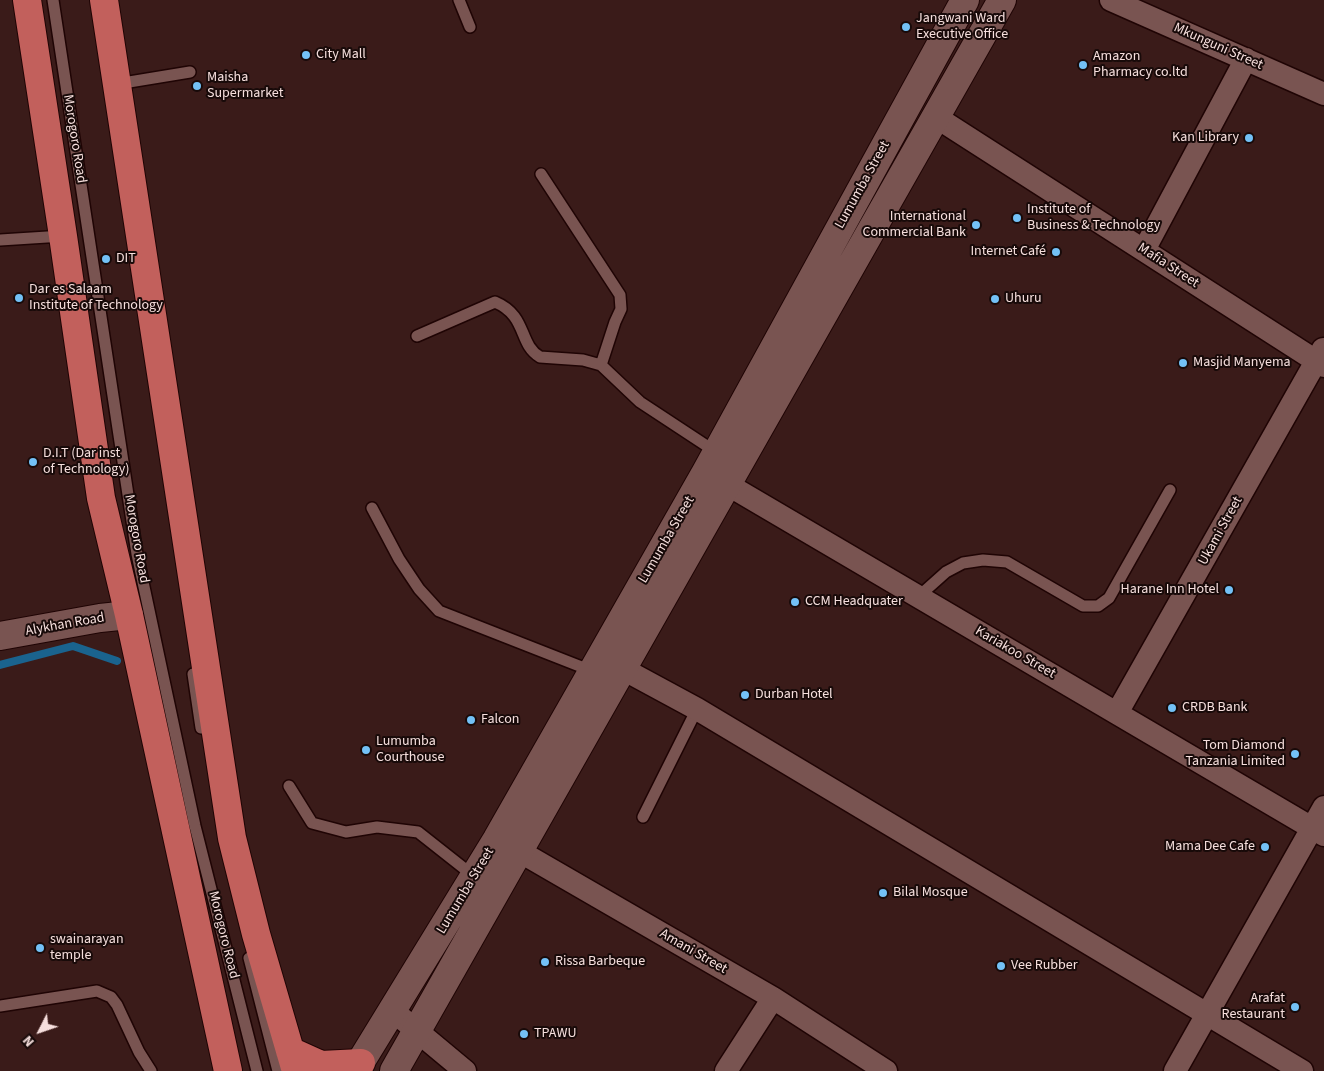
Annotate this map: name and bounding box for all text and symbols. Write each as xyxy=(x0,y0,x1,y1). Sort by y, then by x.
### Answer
place label: Jangwani Ward Executive Office xyxy=(916,11,1008,44)
street label: Mkunguni Street xyxy=(1171,20,1265,74)
marker: Jangwani Ward Executive Office xyxy=(900,21,912,33)
place label: City Mall xyxy=(316,47,366,63)
marker: City Mall xyxy=(300,49,312,61)
place label: Amazon Pharmacy co.ltd xyxy=(1093,49,1188,82)
marker: Amazon Pharmacy co.ltd xyxy=(1077,59,1089,71)
place label: Maisha Supermarket xyxy=(207,70,283,102)
marker: Maisha Supermarket xyxy=(191,80,203,92)
street label: Morogoro Road xyxy=(59,93,89,185)
place label: Kan Library xyxy=(1172,130,1239,146)
marker: Kan Library xyxy=(1243,132,1255,144)
street label: Lumumba Street xyxy=(832,138,894,232)
place label: Institute of Business & Technology xyxy=(1027,202,1160,234)
place label: International Commercial Bank xyxy=(862,209,966,242)
marker: Institute of Business & Technology xyxy=(1011,212,1023,224)
marker: International Commercial Bank xyxy=(970,219,982,231)
street label: Mafia Street xyxy=(1134,240,1202,292)
place label: Internet Café xyxy=(970,244,1046,260)
marker: Internet Café xyxy=(1050,246,1062,258)
place label: DIT xyxy=(116,251,136,267)
marker: DIT xyxy=(100,253,112,265)
place label: Dar es Salaam Institute of Technology xyxy=(29,282,163,314)
place label: Uhuru xyxy=(1005,291,1042,307)
marker: Dar es Salaam Institute of Technology xyxy=(13,292,25,304)
marker: Uhuru xyxy=(989,293,1001,305)
place label: Masjid Manyema xyxy=(1193,355,1291,371)
marker: Masjid Manyema xyxy=(1177,357,1189,369)
place label: D.I.T (Dar inst of Technology) xyxy=(43,446,129,478)
marker: D.I.T (Dar inst of Technology) xyxy=(27,456,39,468)
street label: Morogoro Road xyxy=(120,493,152,585)
street label: Lumumba Street xyxy=(635,494,699,586)
street label: Ukami Street xyxy=(1195,494,1247,568)
place label: Harane Inn Hotel xyxy=(1121,582,1219,598)
marker: Harane Inn Hotel xyxy=(1223,584,1235,596)
place label: CCM Headquater xyxy=(805,594,903,610)
marker: CCM Headquater xyxy=(789,596,801,608)
street label: Alykhan Road xyxy=(24,610,106,640)
street label: Kariakoo Street xyxy=(972,623,1058,683)
place label: Durban Hotel xyxy=(755,687,833,703)
marker: Durban Hotel xyxy=(739,689,751,701)
place label: CRDB Bank xyxy=(1182,700,1247,716)
marker: CRDB Bank xyxy=(1166,702,1178,714)
place label: Falcon xyxy=(481,712,519,728)
marker: Falcon xyxy=(465,714,477,726)
place label: Lumumba Courthouse xyxy=(376,734,444,766)
place label: Tom Diamond Tanzania Limited xyxy=(1186,738,1285,770)
marker: Lumumba Courthouse xyxy=(360,744,372,756)
marker: Tom Diamond Tanzania Limited xyxy=(1289,748,1301,760)
place label: Mama Dee Cafe xyxy=(1165,839,1255,855)
marker: Mama Dee Cafe xyxy=(1259,841,1271,853)
street label: Lumumba Street xyxy=(434,845,498,937)
place label: Bilal Mosque xyxy=(893,885,968,901)
marker: Bilal Mosque xyxy=(877,887,889,899)
street label: Morogoro Road xyxy=(204,889,242,981)
street label: Amani Street xyxy=(656,926,730,978)
place label: swainarayan temple xyxy=(50,932,124,964)
marker: swainarayan temple xyxy=(34,942,46,954)
place label: Rissa Barbeque xyxy=(555,954,645,970)
marker: Rissa Barbeque xyxy=(539,956,551,968)
place label: Vee Rubber xyxy=(1011,958,1078,974)
marker: Vee Rubber xyxy=(995,960,1007,972)
place label: Arafat Restaurant xyxy=(1222,991,1285,1024)
marker: Arafat Restaurant xyxy=(1289,1001,1301,1013)
north arrow xyxy=(15,1006,65,1056)
place label: TPAWU xyxy=(534,1026,576,1042)
marker: TPAWU xyxy=(518,1028,530,1040)
text: N xyxy=(18,1031,39,1051)

